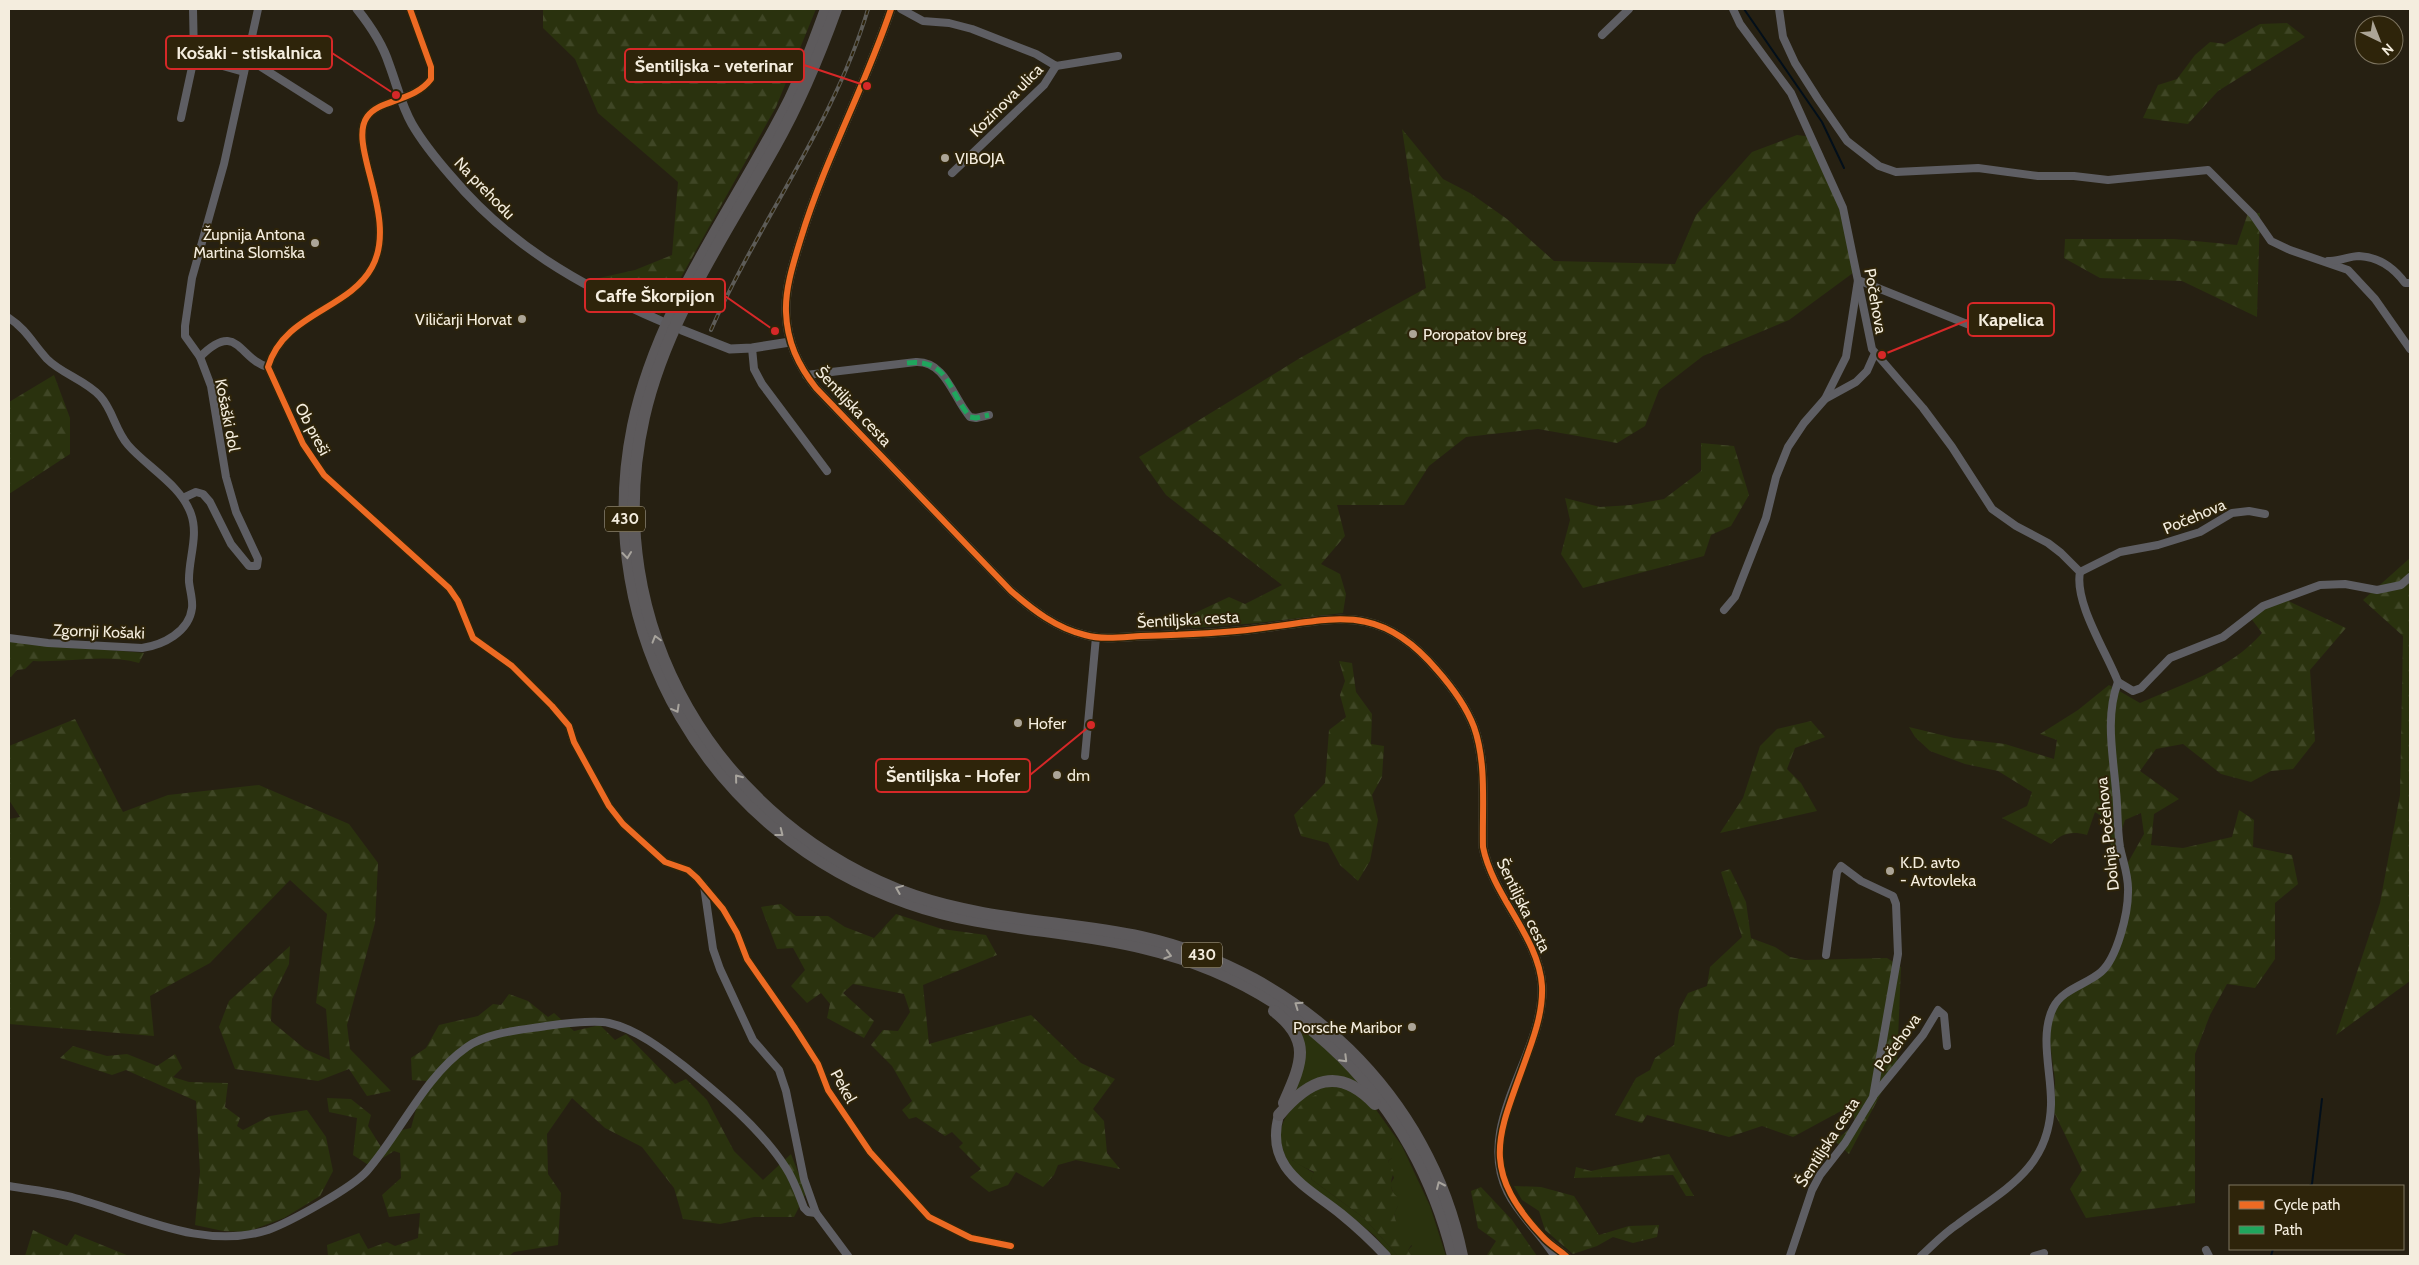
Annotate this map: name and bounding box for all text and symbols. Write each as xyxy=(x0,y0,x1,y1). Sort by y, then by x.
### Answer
north arrow xyxy=(2354,15,2404,65)
callout: Košaki - stiskalnica xyxy=(166,36,332,69)
text: N xyxy=(2378,40,2398,59)
text: Košaki - stiskalnica xyxy=(176,42,322,64)
callout: Šentiljska - veterinar xyxy=(625,49,804,82)
text: Šentiljska - veterinar xyxy=(635,55,793,77)
street label: Kozinova ulica xyxy=(966,60,1047,141)
place label: VIBOJA xyxy=(955,149,1005,168)
marker: VIBOJA xyxy=(939,152,951,164)
street label: Na prehodu xyxy=(450,153,519,223)
place label: Župnija Antona Martina Slomška xyxy=(193,225,305,262)
marker: Župnija Antona Martina Slomška xyxy=(309,237,321,249)
street label: Počehova xyxy=(1860,267,1891,336)
callout: Caffe Škorpijon xyxy=(585,279,725,312)
text: Caffe Škorpijon xyxy=(595,285,715,307)
callout: Kapelica xyxy=(1968,303,2054,336)
text: Kapelica xyxy=(1978,309,2044,331)
place label: Viličarji Horvat xyxy=(415,310,513,329)
marker: Viličarji Horvat xyxy=(516,313,528,325)
place label: Poropatov breg xyxy=(1423,325,1527,344)
marker: Poropatov breg xyxy=(1407,328,1419,340)
street label: Šentiljska cesta xyxy=(812,362,896,450)
street label: Košaški dol xyxy=(211,377,244,453)
street label: Ob preši xyxy=(291,400,334,459)
street label: Počehova xyxy=(2160,495,2229,538)
road number: 430 xyxy=(605,506,645,532)
one-way arrow xyxy=(621,552,632,560)
street label: Šentiljska cesta xyxy=(1136,607,1240,632)
street label: Zgornji Košaki xyxy=(53,620,145,643)
one-way arrow xyxy=(652,635,662,643)
one-way arrow xyxy=(670,704,680,713)
place label: Hofer xyxy=(1028,714,1067,733)
marker: Hofer xyxy=(1012,717,1024,729)
callout: Šentiljska - Hofer xyxy=(876,759,1030,792)
text: Šentiljska - Hofer xyxy=(886,765,1020,787)
place label: dm xyxy=(1067,766,1090,785)
marker: dm xyxy=(1051,769,1063,781)
one-way arrow xyxy=(735,775,743,784)
street label: Dolnja Počehova xyxy=(2092,776,2123,891)
one-way arrow xyxy=(774,827,783,836)
place label: K.D. avto - Avtovleka xyxy=(1900,853,1976,890)
street label: Šentiljska cesta xyxy=(1493,855,1555,956)
marker: K.D. avto - Avtovleka xyxy=(1884,865,1896,877)
one-way arrow xyxy=(895,884,904,895)
road number: 430 xyxy=(1182,942,1222,968)
one-way arrow xyxy=(1164,949,1172,959)
one-way arrow xyxy=(1294,1002,1304,1011)
street label: Počehova xyxy=(1870,1010,1925,1075)
place label: Porsche Maribor xyxy=(1293,1018,1403,1037)
marker: Porsche Maribor xyxy=(1406,1021,1418,1033)
one-way arrow xyxy=(1339,1053,1348,1062)
street label: Pekel xyxy=(827,1066,861,1107)
street label: Šentiljska cesta xyxy=(1792,1094,1863,1190)
one-way arrow xyxy=(1436,1181,1447,1190)
legend xyxy=(2229,1185,2404,1250)
text: Cycle path xyxy=(2274,1196,2340,1214)
text: Path xyxy=(2274,1221,2303,1239)

